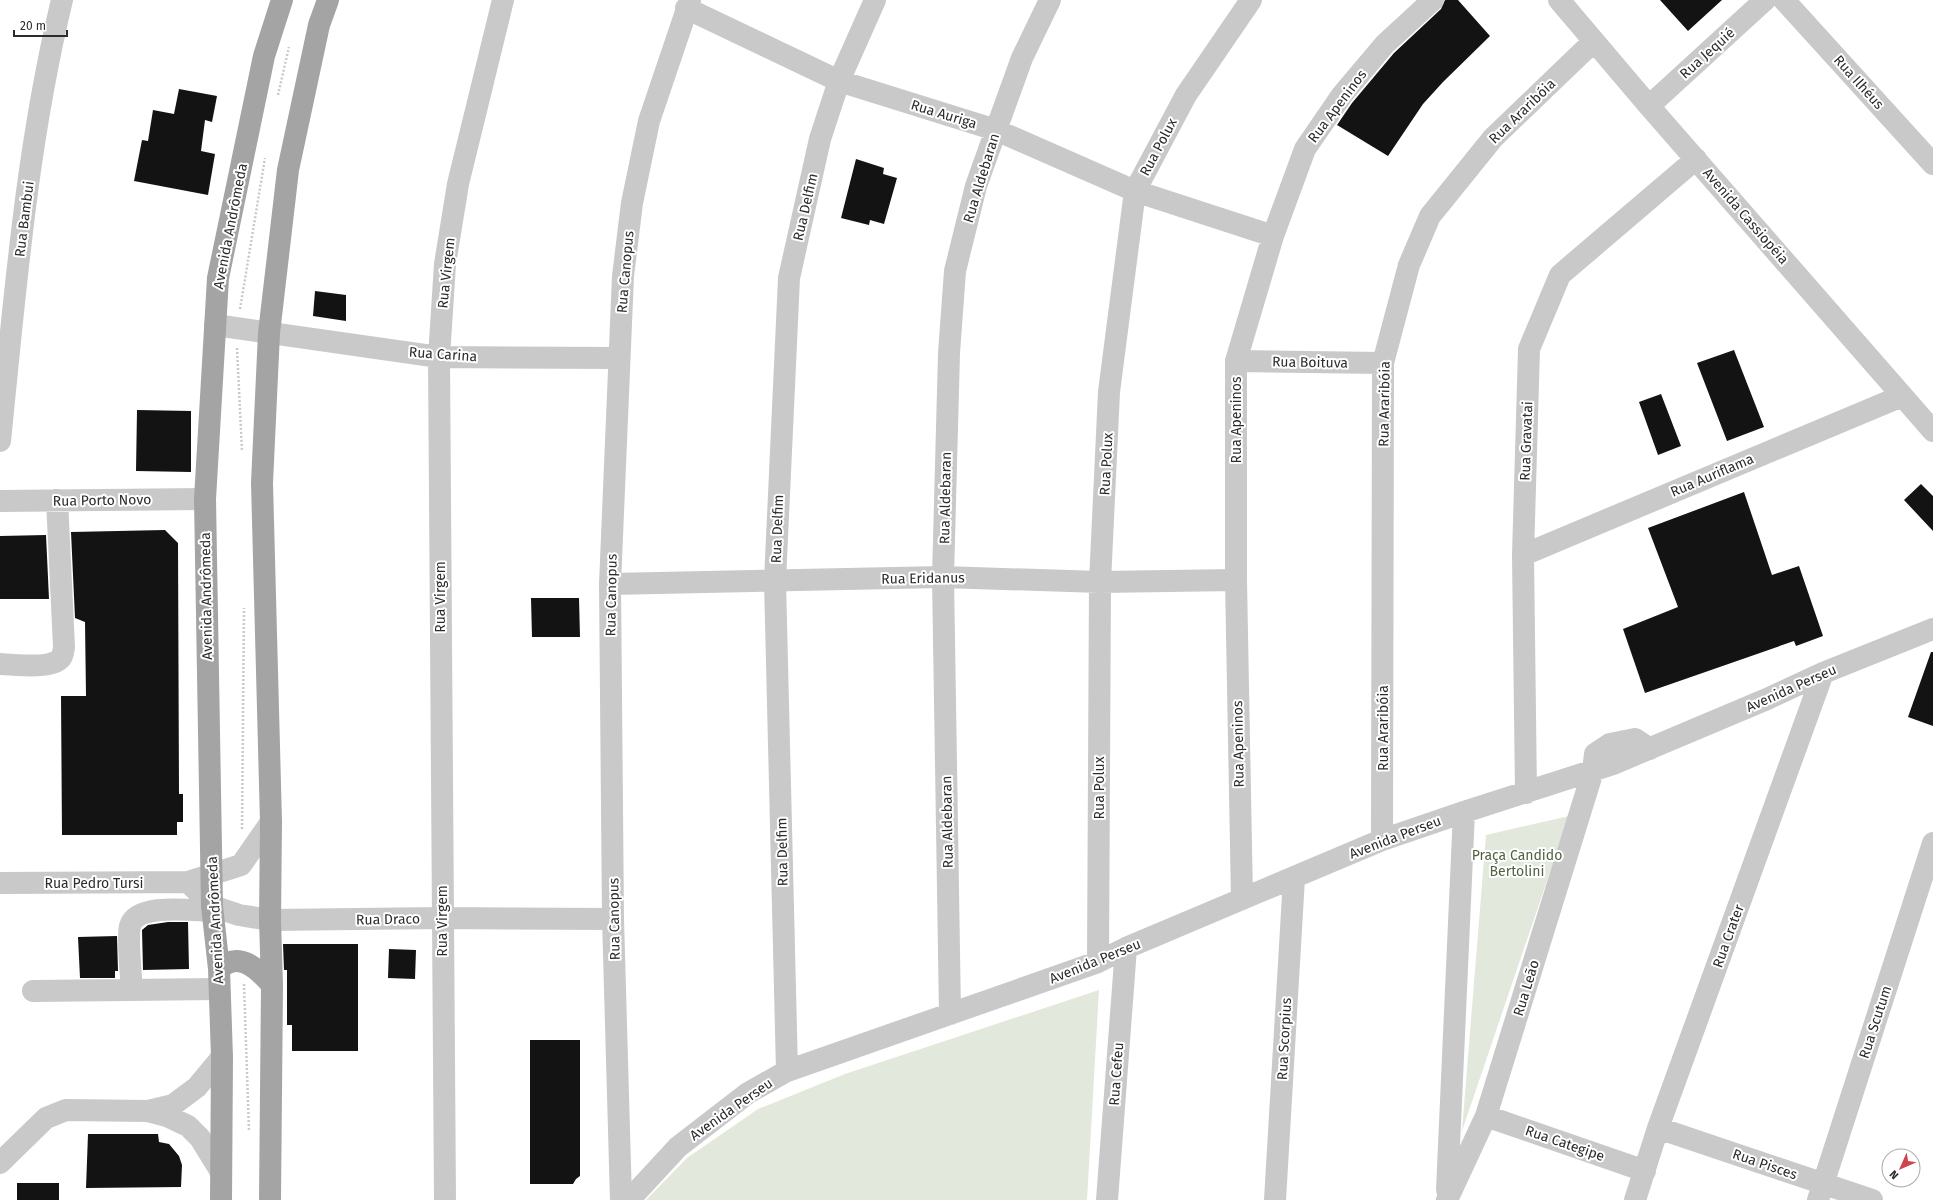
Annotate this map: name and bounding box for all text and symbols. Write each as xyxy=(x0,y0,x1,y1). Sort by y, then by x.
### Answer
scale bar xyxy=(14,12,67,38)
text: 20 m xyxy=(20,19,46,33)
street label: Rua Jequié xyxy=(1676,24,1738,82)
street label: Rua Ilhéus xyxy=(1830,52,1888,113)
street label: Rua Apeninos xyxy=(1304,66,1371,146)
street label: Rua Araribóia xyxy=(1486,75,1559,147)
street label: Rua Auriga xyxy=(909,96,979,133)
street label: Rua Polux xyxy=(1136,115,1181,179)
street label: Rua Aldebaran xyxy=(960,131,1003,225)
street label: Avenida Andrômeda xyxy=(210,162,251,290)
street label: Avenida Cassiopéia xyxy=(1699,165,1792,268)
street label: Rua Delfim xyxy=(789,172,822,243)
street label: Rua Bambui xyxy=(11,180,38,258)
street label: Rua Canopus xyxy=(613,230,638,314)
street label: Rua Virgem xyxy=(434,237,459,310)
street label: Rua Carina xyxy=(408,344,478,365)
street label: Rua Boituva xyxy=(1272,353,1348,372)
street label: Rua Araribóia xyxy=(1375,361,1394,447)
street label: Rua Apeninos xyxy=(1228,376,1245,463)
street label: Rua Gravatai xyxy=(1517,401,1536,481)
street label: Rua Polux xyxy=(1096,432,1117,496)
street label: Rua Auriflama xyxy=(1668,450,1756,501)
street label: Rua Aldebaran xyxy=(936,452,955,544)
street label: Rua Porto Novo xyxy=(53,491,151,510)
street label: Rua Delfim xyxy=(768,494,787,564)
street label: Avenida Andrômeda xyxy=(197,532,216,660)
street label: Rua Canopus xyxy=(602,553,621,636)
street label: Rua Virgem xyxy=(432,561,449,633)
street label: Rua Eridanus xyxy=(881,569,965,588)
street label: Avenida Perseu xyxy=(1743,661,1839,716)
street label: Rua Araribóia xyxy=(1375,685,1392,771)
street label: Rua Apeninos xyxy=(1229,700,1248,788)
street label: Rua Polux xyxy=(1091,756,1108,819)
street label: Rua Aldebaran xyxy=(938,776,957,868)
street label: Avenida Perseu xyxy=(1347,812,1444,863)
street label: Rua Delfim xyxy=(773,817,792,887)
park label: Praça Candido Bertolini xyxy=(1472,847,1562,880)
street label: Avenida Andrômeda xyxy=(204,856,227,984)
street label: Rua Pedro Tursi xyxy=(44,875,144,892)
street label: Rua Canopus xyxy=(605,877,624,960)
street label: Rua Virgem xyxy=(434,885,451,957)
street label: Rua Crater xyxy=(1709,902,1748,970)
street label: Rua Draco xyxy=(356,910,420,929)
street label: Avenida Perseu xyxy=(1047,935,1143,988)
street label: Rua Leão xyxy=(1510,958,1543,1018)
street label: Rua Scutum xyxy=(1856,984,1895,1061)
street label: Rua Scorpius xyxy=(1274,997,1295,1081)
street label: Rua Cefeu xyxy=(1106,1042,1127,1106)
street label: Avenida Perseu xyxy=(687,1075,776,1144)
street label: Rua Categipe xyxy=(1523,1122,1607,1165)
street label: Rua Pisces xyxy=(1730,1146,1800,1184)
north arrow xyxy=(1881,1148,1921,1188)
text: N xyxy=(1887,1168,1901,1182)

